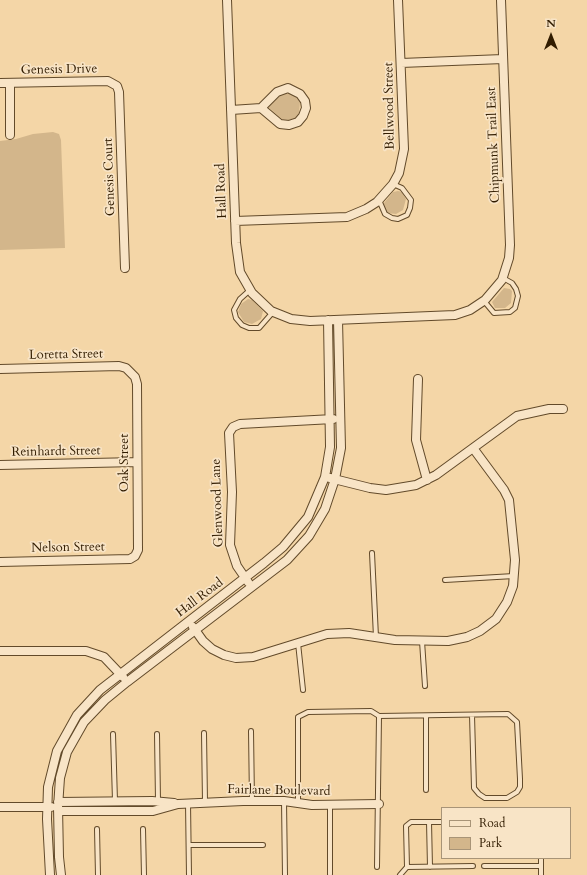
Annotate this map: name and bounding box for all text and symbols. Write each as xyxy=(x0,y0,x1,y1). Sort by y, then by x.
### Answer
north arrow xyxy=(531,16,571,56)
text: N xyxy=(546,16,556,31)
street label: Genesis Drive xyxy=(20,62,98,78)
street label: Bellwood Street xyxy=(381,62,399,150)
street label: Chipmunk Trail East xyxy=(484,87,504,203)
street label: Genesis Court xyxy=(101,138,119,216)
street label: Hall Road xyxy=(213,163,231,219)
street label: Loretta Street xyxy=(29,347,103,363)
street label: Oak Street xyxy=(117,434,133,492)
street label: Reinhardt Street xyxy=(11,443,101,461)
street label: Glenwood Lane xyxy=(209,458,227,548)
street label: Nelson Street xyxy=(31,540,105,556)
street label: Hall Road xyxy=(173,575,227,621)
street label: Fairlane Boulevard xyxy=(227,782,331,800)
legend xyxy=(441,807,571,859)
text: Road xyxy=(479,815,505,831)
text: Park xyxy=(479,835,502,851)

